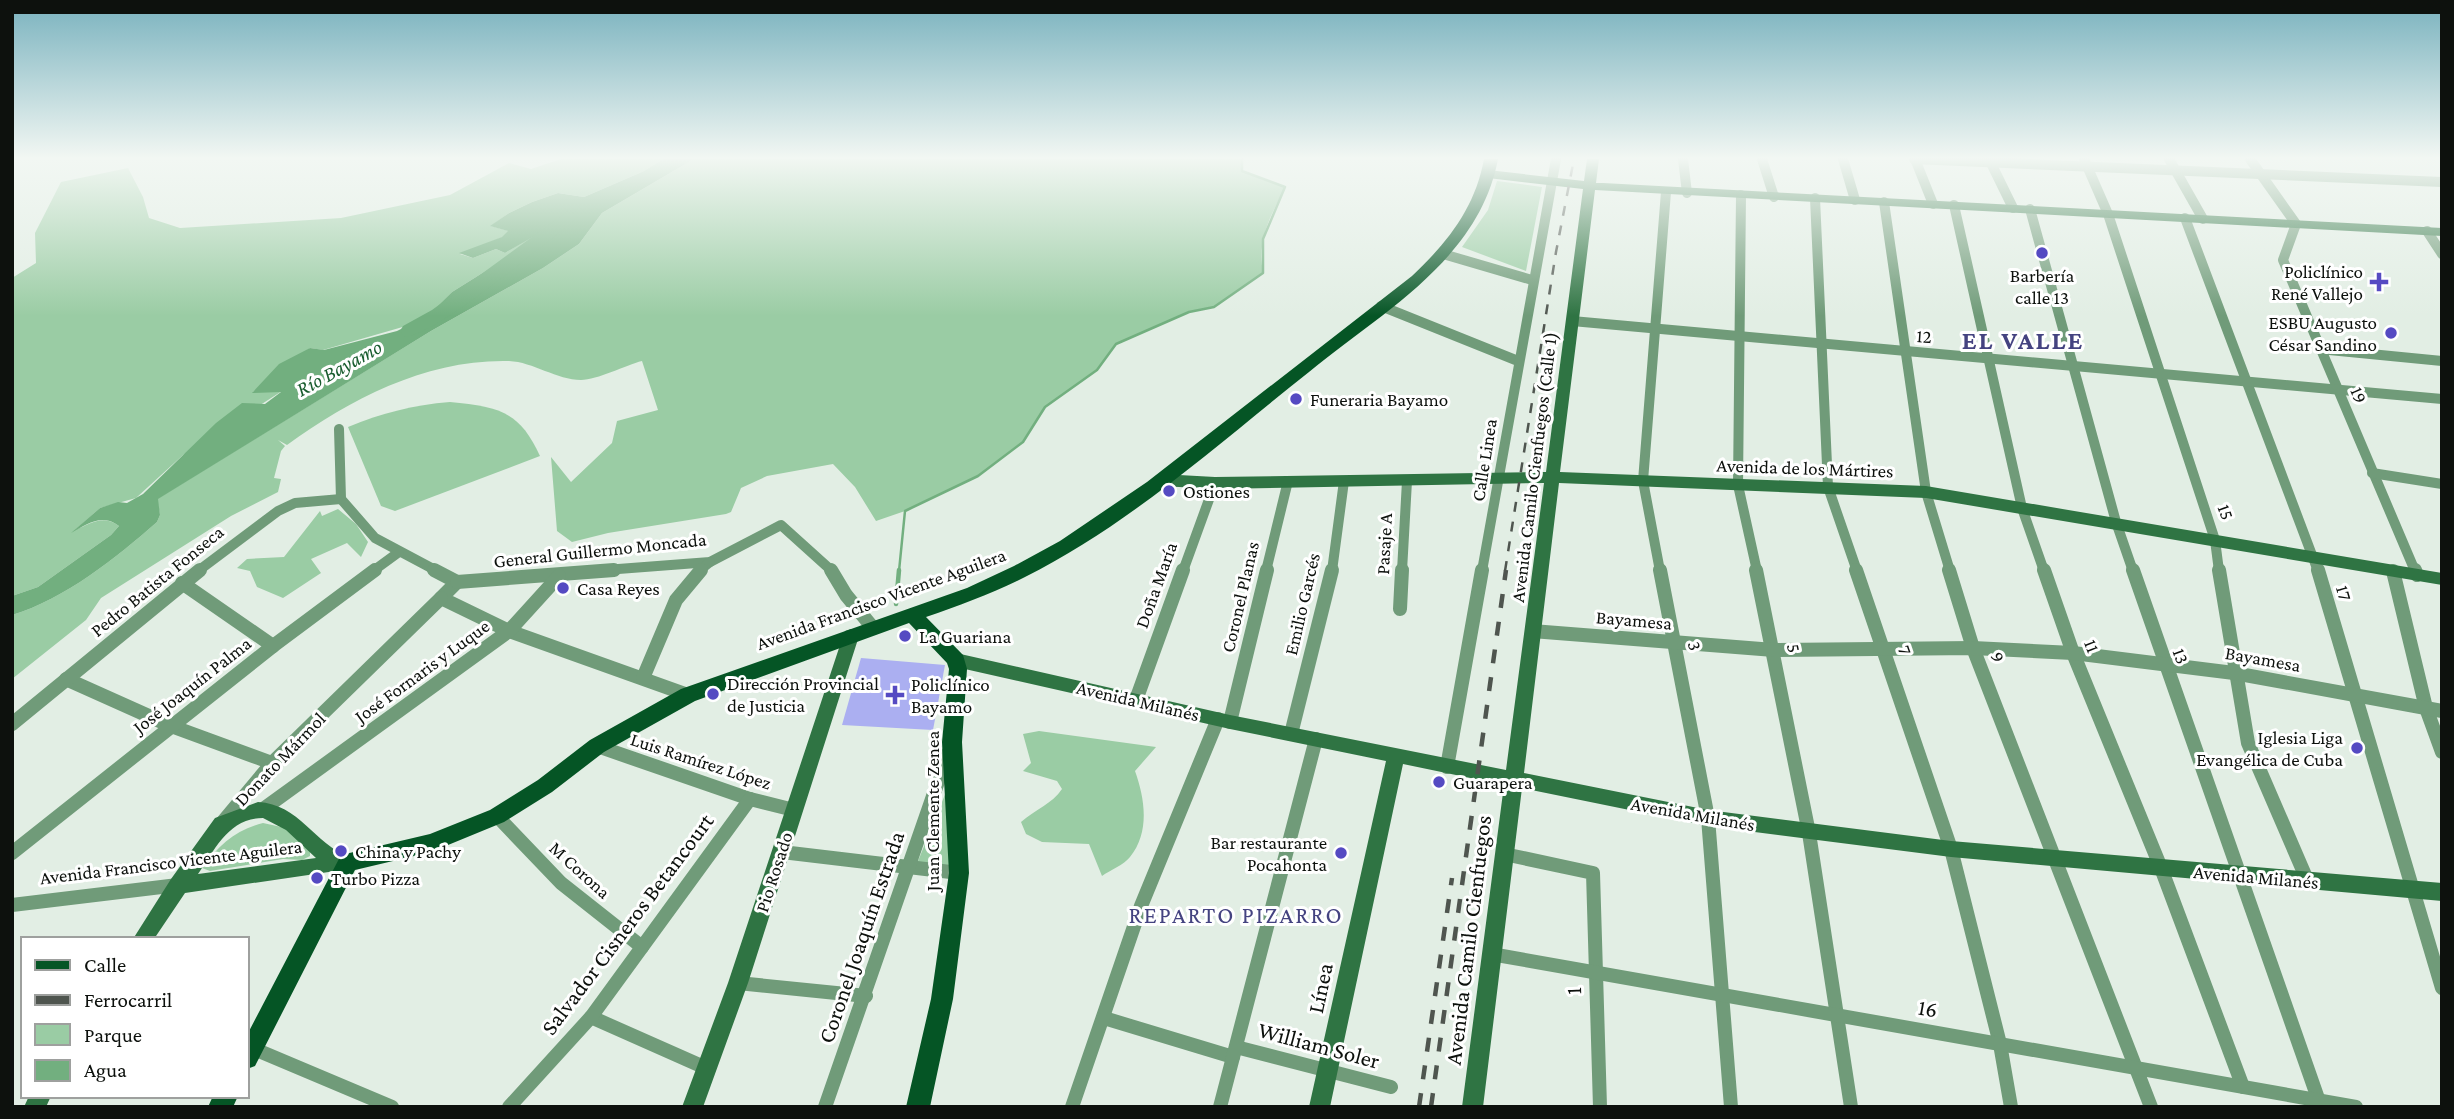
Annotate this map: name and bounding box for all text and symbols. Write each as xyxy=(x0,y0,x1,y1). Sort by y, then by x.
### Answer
marker: Barbería calle 13 xyxy=(2034,245,2050,261)
place label: Policlínico René Vallejo xyxy=(2271,261,2363,305)
place label: Barbería calle 13 xyxy=(2010,265,2074,308)
marker: Policlínico René Vallejo xyxy=(2369,272,2389,292)
place label: ESBU Augusto César Sandino xyxy=(2268,312,2377,355)
street label: 12 xyxy=(1916,325,1932,347)
marker: ESBU Augusto César Sandino xyxy=(2383,325,2399,341)
district label: EL VALLE xyxy=(1962,326,2084,355)
street label: Avenida Camilo Cienfuegos (Calle 1) xyxy=(1507,330,1562,604)
water label: Río Bayamo xyxy=(292,335,386,401)
street label: 19 xyxy=(2346,384,2372,406)
place label: Funeraria Bayamo xyxy=(1310,389,1448,410)
marker: Funeraria Bayamo xyxy=(1288,391,1304,407)
street label: Calle Linea xyxy=(1467,417,1501,503)
street label: Avenida de los Mártires xyxy=(1716,454,1894,482)
place label: Ostiones xyxy=(1183,481,1250,502)
marker: Ostiones xyxy=(1161,483,1177,499)
street label: 15 xyxy=(2214,501,2238,523)
street label: Pasaje A xyxy=(1372,512,1397,575)
street label: Pedro Batista Fonseca xyxy=(87,521,228,641)
street label: General Guillermo Moncada xyxy=(493,528,708,572)
street label: Doña María xyxy=(1131,539,1181,631)
street label: Coronel Planas xyxy=(1217,539,1263,655)
street label: Avenida Francisco Vicente Aguilera xyxy=(753,544,1009,654)
street label: Emilio Garcés xyxy=(1280,551,1324,657)
place label: Casa Reyes xyxy=(577,578,660,599)
marker: Casa Reyes xyxy=(555,580,571,596)
street label: 17 xyxy=(2332,583,2356,603)
street label: Bayamesa xyxy=(1595,606,1673,634)
street label: José Fornaris y Luque xyxy=(349,615,493,728)
place label: La Guariana xyxy=(919,626,1011,647)
marker: La Guariana xyxy=(897,628,913,644)
street label: José Joaquín Palma xyxy=(127,632,255,739)
street label: 11 xyxy=(2080,636,2104,656)
street label: 3 xyxy=(1684,640,1706,652)
street label: 5 xyxy=(1783,641,1805,655)
street label: 7 xyxy=(1894,642,1916,658)
street label: Bayamesa xyxy=(2224,642,2303,676)
street label: 13 xyxy=(2169,645,2193,667)
street label: 9 xyxy=(1986,649,2010,665)
place label: Dirección Provincial de Justicia xyxy=(727,673,879,716)
place label: Policlínico Bayamo xyxy=(911,674,990,717)
street label: Avenida Milanés xyxy=(1075,677,1201,725)
marker: Policlínico Bayamo xyxy=(885,685,905,705)
marker: Dirección Provincial de Justicia xyxy=(705,686,721,702)
street label: Donato Mármol xyxy=(230,708,330,810)
place label: Iglesia Liga Evangélica de Cuba xyxy=(2196,727,2343,770)
street label: Luis Ramírez López xyxy=(628,728,774,794)
street label: Juan Clemente Zenea xyxy=(922,731,943,893)
marker: Iglesia Liga Evangélica de Cuba xyxy=(2349,740,2365,756)
place label: Guarapera xyxy=(1453,772,1533,793)
marker: Guarapera xyxy=(1431,774,1447,790)
street label: Avenida Milanés xyxy=(1629,793,1757,835)
street label: Salvador Cisneros Betancourt xyxy=(535,808,719,1040)
street label: Avenida Camilo Cienfuegos xyxy=(1440,814,1496,1066)
street label: Coronel Joaquín Estrada xyxy=(812,827,910,1046)
street label: Pio Rosado xyxy=(751,829,797,915)
place label: Bar restaurante Pocahonta xyxy=(1210,832,1327,875)
street label: Avenida Francisco Vicente Aguilera xyxy=(39,835,303,889)
street label: M Corona xyxy=(545,837,615,903)
place label: China y Pachy xyxy=(355,841,461,862)
marker: China y Pachy xyxy=(333,843,349,859)
marker: Bar restaurante Pocahonta xyxy=(1333,845,1349,861)
street label: Avenida Milanés xyxy=(2193,861,2319,893)
place label: Turbo Pizza xyxy=(331,868,420,889)
marker: Turbo Pizza xyxy=(309,870,325,886)
district label: REPARTO PIZARRO xyxy=(1128,901,1344,928)
legend xyxy=(21,937,248,1098)
text: Calle xyxy=(84,953,126,977)
street label: Línea xyxy=(1302,960,1338,1015)
street label: 1 xyxy=(1560,987,1586,995)
text: Ferrocarril xyxy=(84,988,172,1012)
street label: 16 xyxy=(1916,994,1940,1022)
street label: William Soler xyxy=(1255,1016,1383,1074)
text: Parque xyxy=(84,1023,142,1047)
text: Agua xyxy=(84,1058,127,1082)

